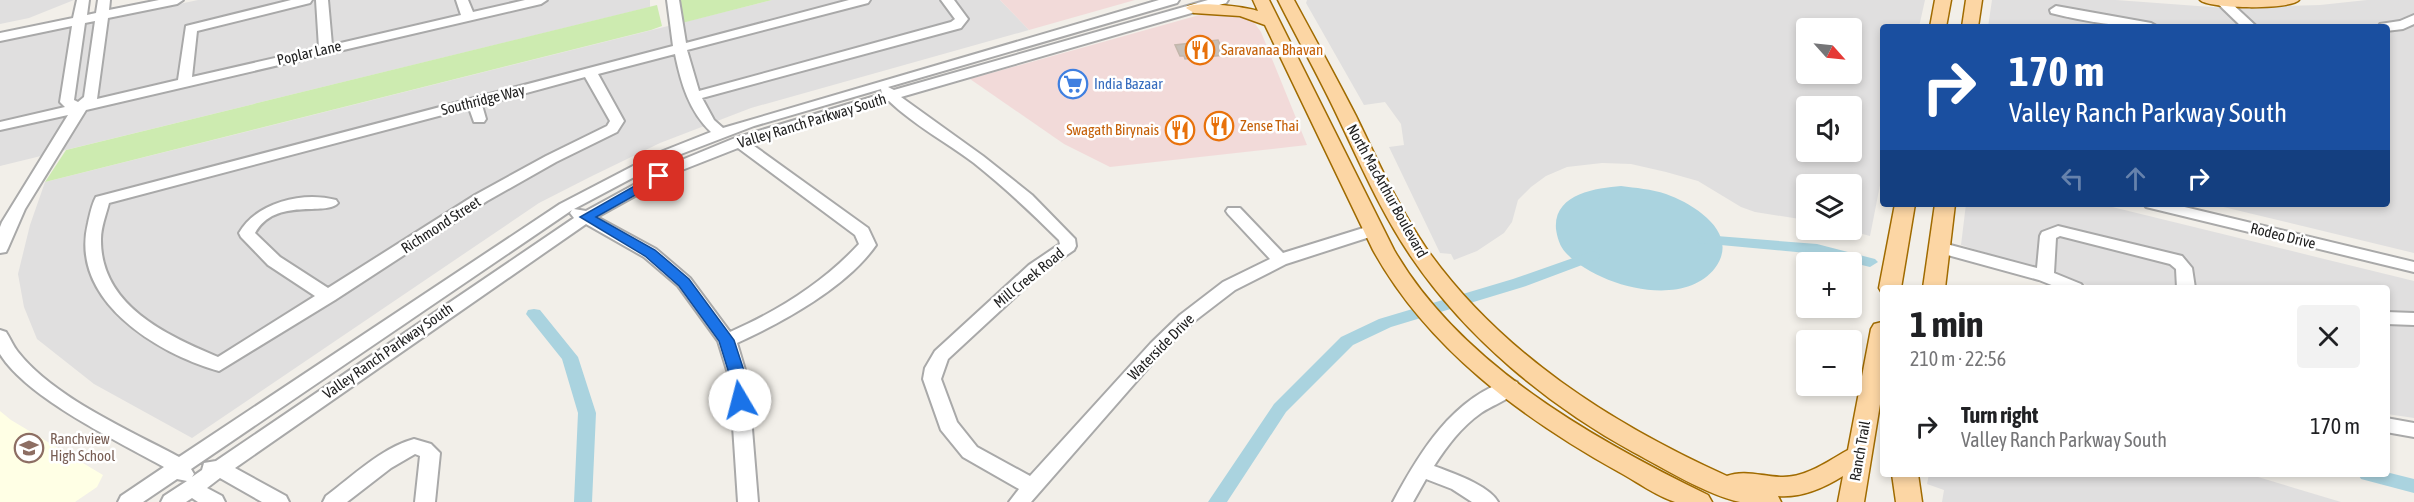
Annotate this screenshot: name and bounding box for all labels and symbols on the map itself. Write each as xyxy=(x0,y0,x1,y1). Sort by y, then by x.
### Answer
north arrow xyxy=(1796,18,1862,84)
restaurant icon: Saravanaa Bhavan xyxy=(1184,34,1216,66)
street label: Poplar Lane xyxy=(275,37,343,68)
place label: Saravanaa Bhavan xyxy=(1221,41,1323,58)
supermarket icon: India Bazaar xyxy=(1057,68,1089,100)
place label: India Bazaar xyxy=(1094,75,1163,92)
street label: Southridge Way xyxy=(439,81,527,118)
street label: Valley Ranch Parkway South xyxy=(736,90,888,151)
restaurant icon: Zense Thai xyxy=(1203,110,1235,142)
restaurant icon: Swagath Birynais xyxy=(1164,114,1196,146)
place label: Zense Thai xyxy=(1240,117,1299,134)
place label: Swagath Birynais xyxy=(1066,121,1159,138)
street label: North MacArthur Boulevard xyxy=(1344,121,1431,260)
pin xyxy=(633,150,684,201)
street label: Richmond Street xyxy=(398,193,484,256)
street label: Rodeo Drive xyxy=(2249,219,2318,252)
street label: Mill Creek Road xyxy=(990,244,1067,311)
street label: Valley Ranch Parkway South xyxy=(320,299,456,402)
street label: Waterside Drive xyxy=(1124,310,1197,383)
position arrow xyxy=(708,368,772,432)
street label: Ranch Trail xyxy=(1846,419,1873,482)
place label: Ranchview High School xyxy=(50,430,115,464)
school or university icon: Ranchview High School xyxy=(13,432,45,464)

